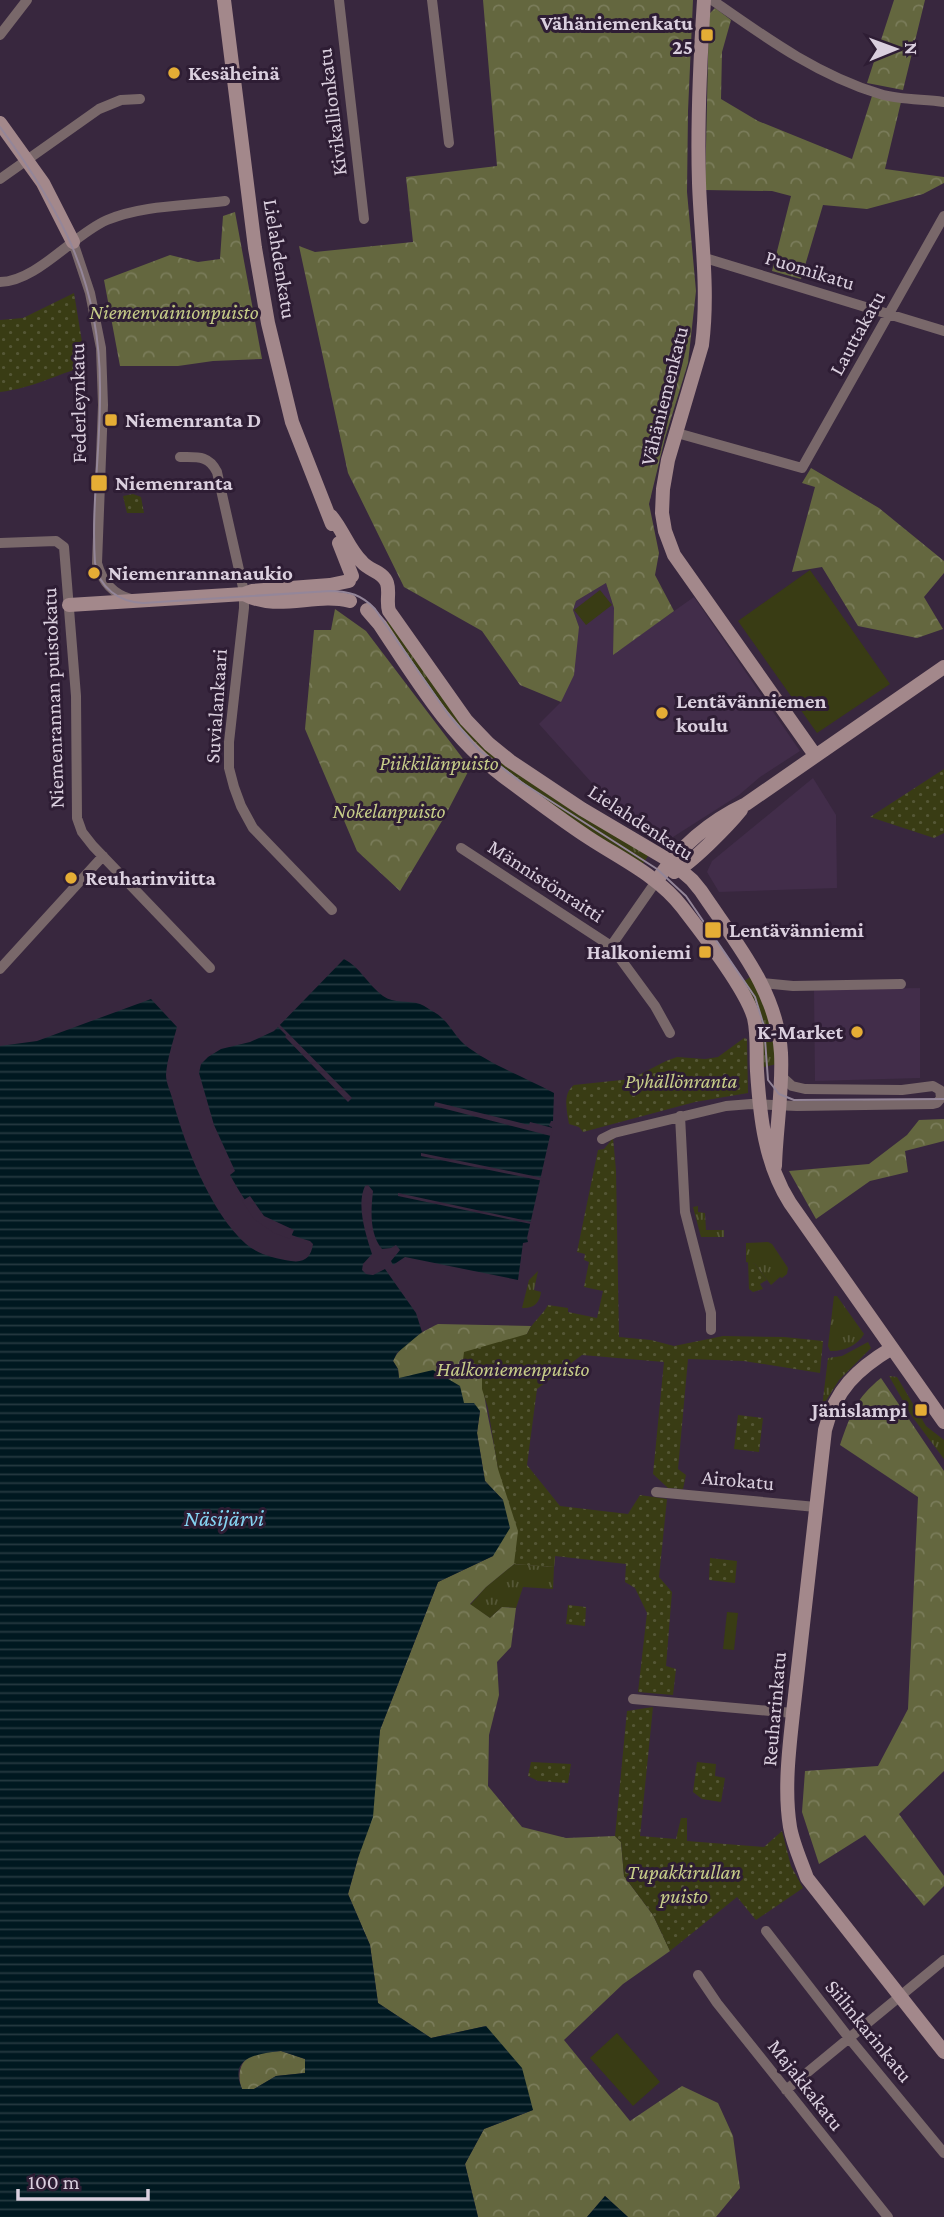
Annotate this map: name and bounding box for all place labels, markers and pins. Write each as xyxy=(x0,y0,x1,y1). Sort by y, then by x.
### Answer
place label: Vähäniemenkatu 25 xyxy=(539,11,693,59)
marker: Vähäniemenkatu 25 xyxy=(699,27,715,43)
place label: Kesäheinä xyxy=(188,61,281,85)
marker: Kesäheinä xyxy=(166,65,182,81)
place label: Niemenranta D xyxy=(125,408,261,432)
marker: Niemenranta D xyxy=(103,412,119,428)
place label: Niemenranta xyxy=(115,471,234,495)
marker: Niemenranta xyxy=(89,473,109,493)
place label: Niemenrannanaukio xyxy=(108,561,293,585)
marker: Niemenrannanaukio xyxy=(86,565,102,581)
place label: Lentävänniemen koulu xyxy=(676,689,827,737)
marker: Lentävänniemen koulu xyxy=(654,705,670,721)
place label: Reuharinviitta xyxy=(85,866,216,890)
marker: Reuharinviitta xyxy=(63,870,79,886)
place label: Lentävänniemi xyxy=(729,918,864,942)
marker: Lentävänniemi xyxy=(703,920,723,940)
place label: Halkoniemi xyxy=(586,940,691,964)
marker: Halkoniemi xyxy=(697,944,713,960)
place label: K-Market xyxy=(757,1020,843,1044)
marker: K-Market xyxy=(849,1024,865,1040)
place label: Jänislampi xyxy=(809,1398,907,1422)
marker: Jänislampi xyxy=(913,1402,929,1418)

